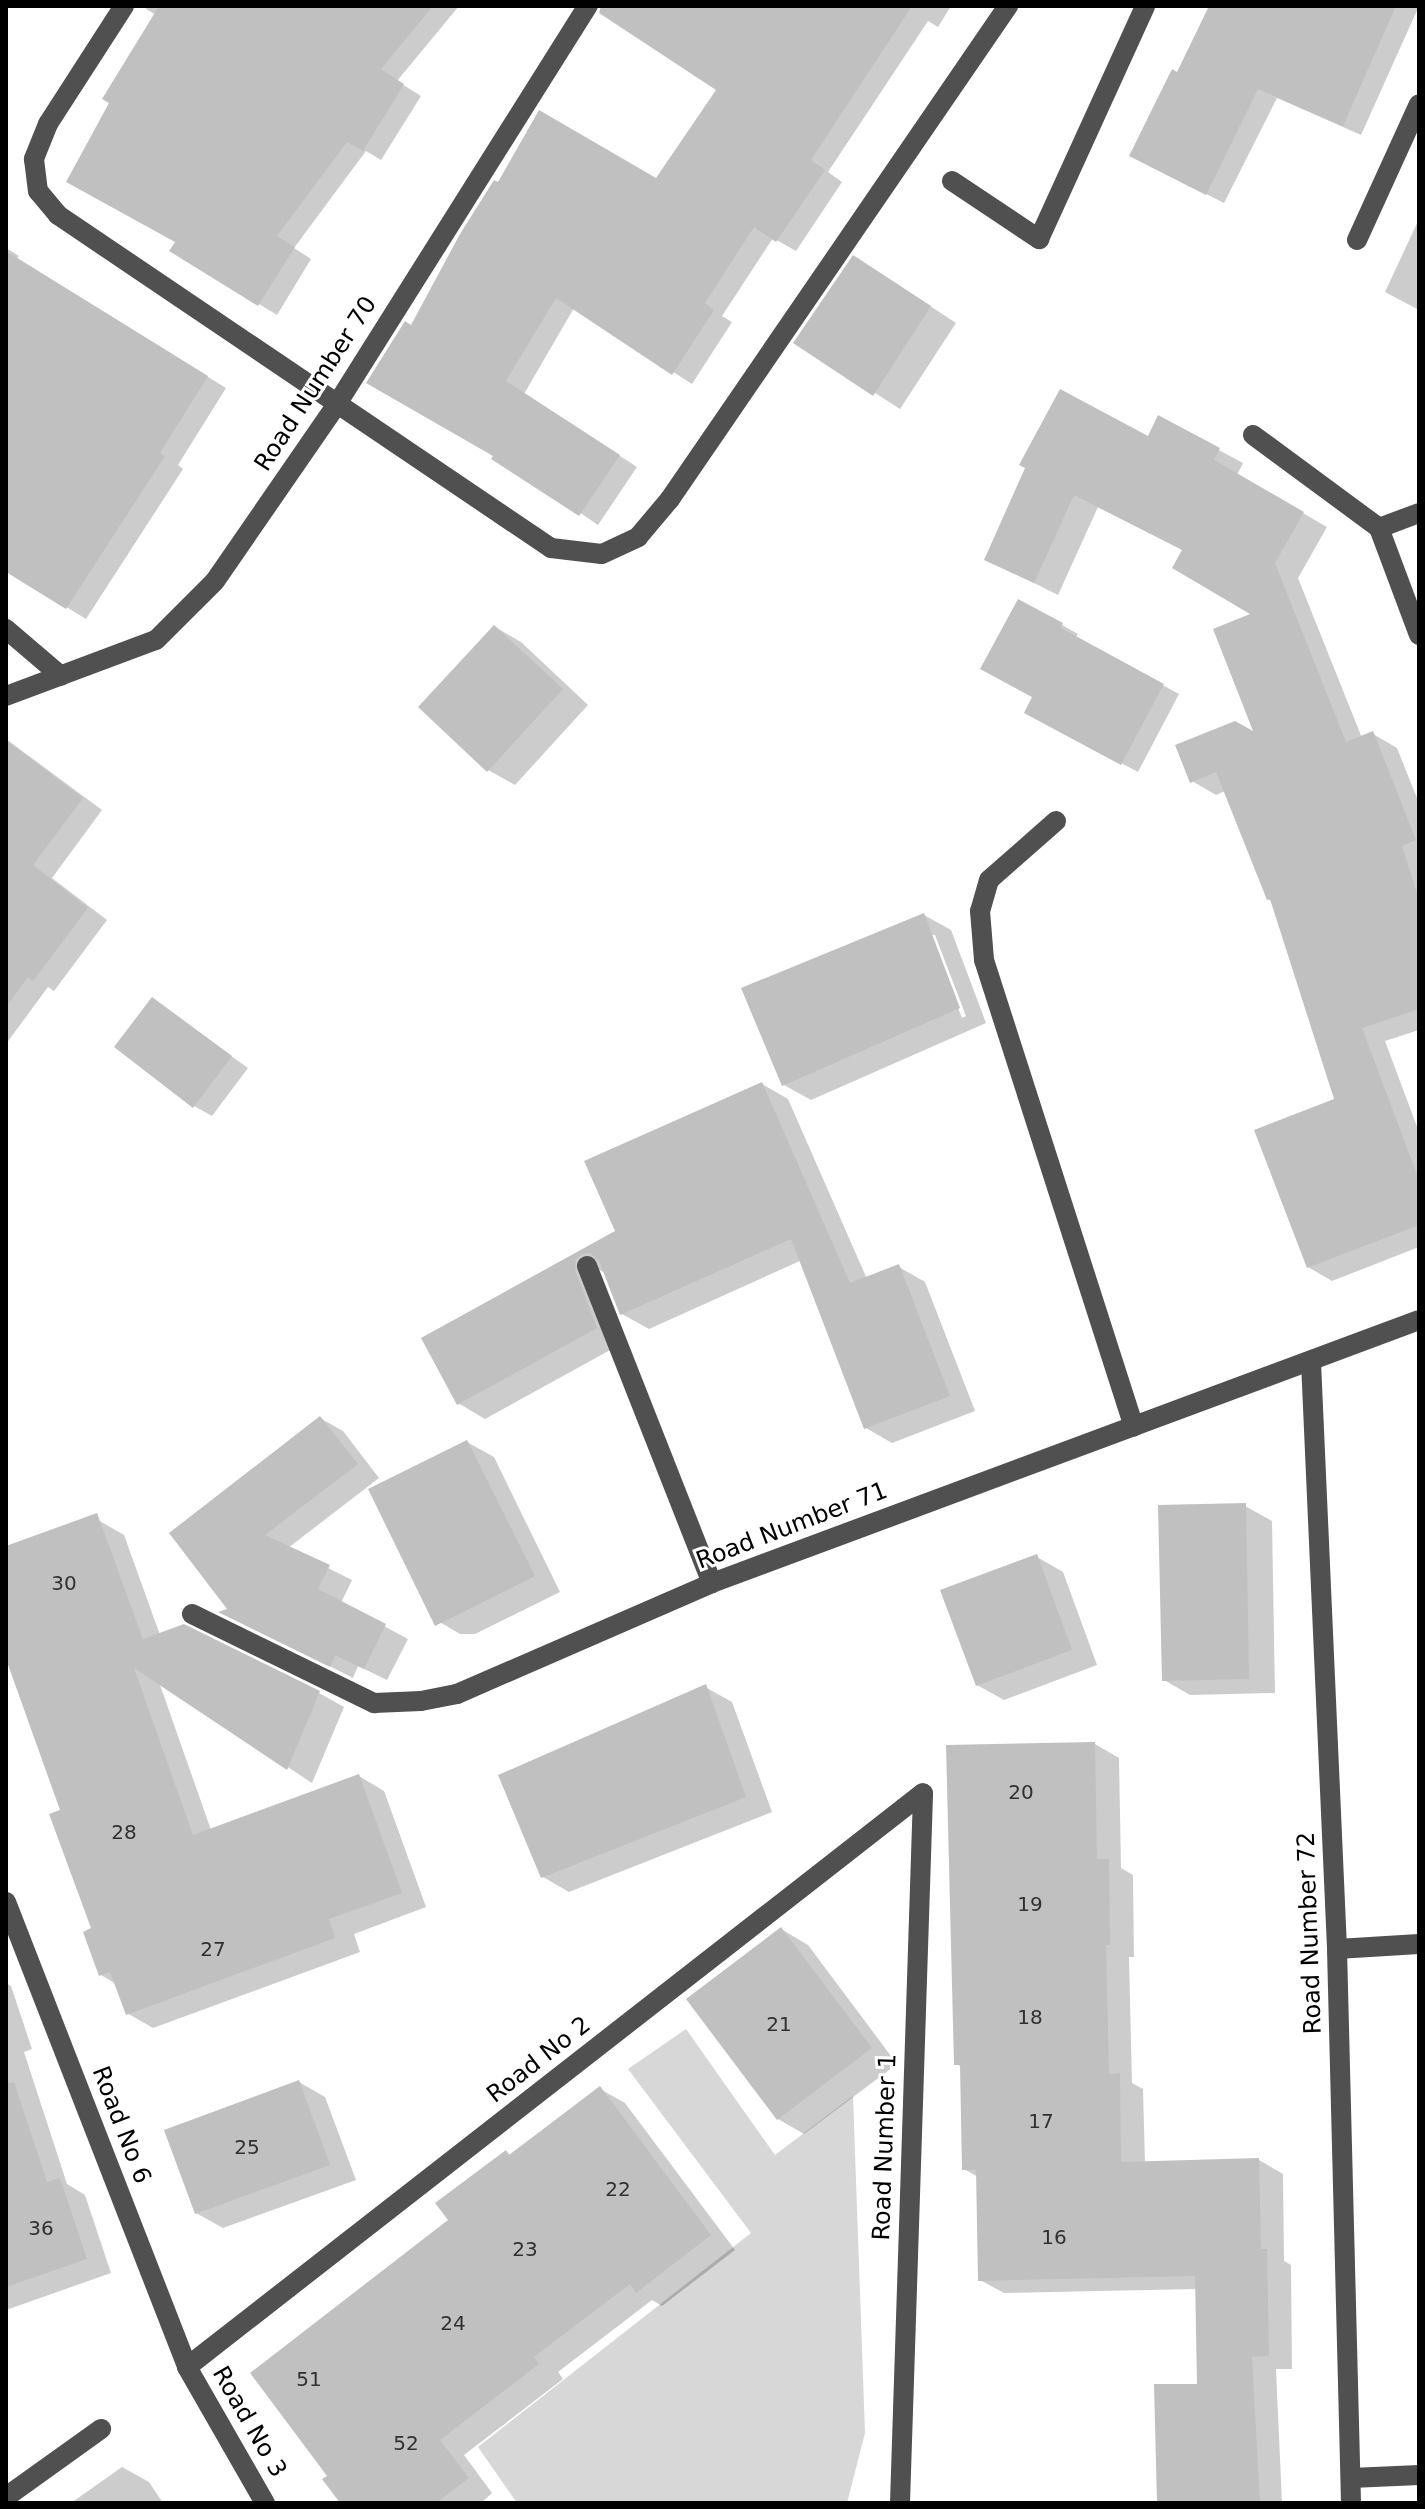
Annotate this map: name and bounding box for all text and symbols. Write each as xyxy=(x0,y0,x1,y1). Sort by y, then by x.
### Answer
street label: Road Number 70 xyxy=(249,291,383,477)
street label: Road Number 71 xyxy=(692,1476,892,1576)
house number: 30 xyxy=(51,1571,77,1595)
house number: 20 xyxy=(1008,1780,1034,1804)
house number: 28 xyxy=(111,1820,137,1844)
street label: Road Number 72 xyxy=(1292,1831,1328,2035)
house number: 19 xyxy=(1017,1892,1043,1916)
house number: 27 xyxy=(200,1937,226,1961)
house number: 18 xyxy=(1017,2005,1043,2029)
street label: Road No 2 xyxy=(482,2011,596,2109)
house number: 21 xyxy=(766,2012,792,2036)
street label: Road Number 1 xyxy=(867,2053,903,2241)
street label: Road No 6 xyxy=(85,2062,157,2188)
house number: 17 xyxy=(1028,2109,1054,2133)
house number: 25 xyxy=(234,2135,260,2159)
house number: 22 xyxy=(605,2177,631,2201)
house number: 36 xyxy=(28,2216,54,2240)
house number: 16 xyxy=(1041,2225,1067,2249)
house number: 23 xyxy=(512,2237,538,2261)
house number: 24 xyxy=(440,2311,466,2335)
street label: Road No 3 xyxy=(206,2361,292,2483)
house number: 51 xyxy=(296,2367,322,2391)
house number: 52 xyxy=(393,2431,419,2455)

